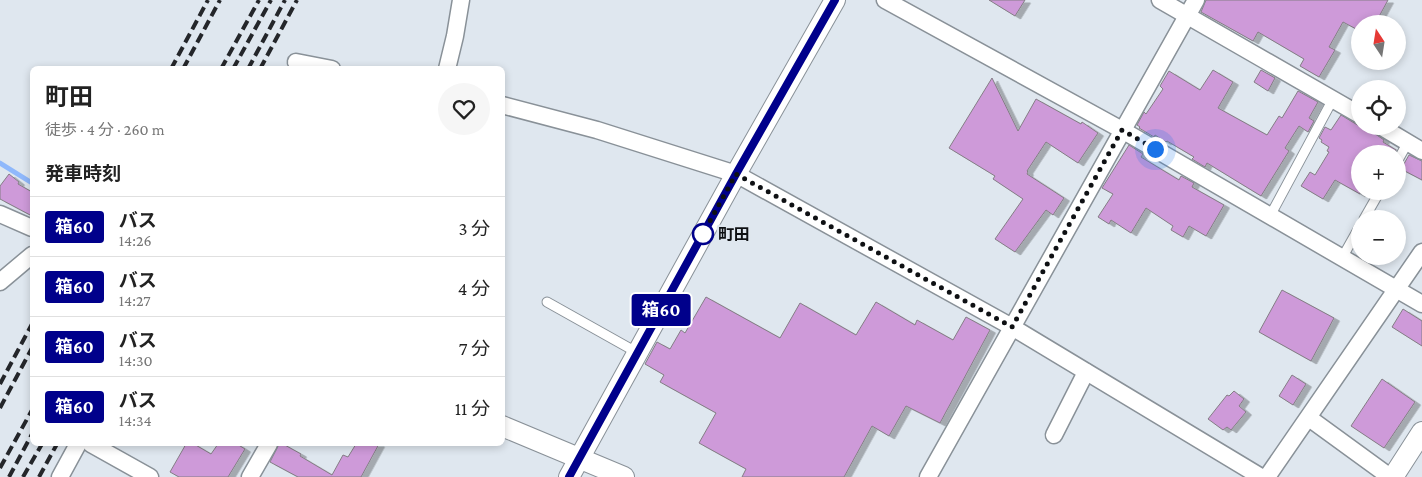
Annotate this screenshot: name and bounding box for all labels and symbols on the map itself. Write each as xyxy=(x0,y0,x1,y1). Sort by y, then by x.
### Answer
north arrow xyxy=(1351,15,1406,70)
your location xyxy=(1143,137,1168,162)
marker: 町田 xyxy=(692,223,714,245)
place label: 町田 xyxy=(718,226,750,243)
line badge: 箱60 xyxy=(632,294,690,326)

